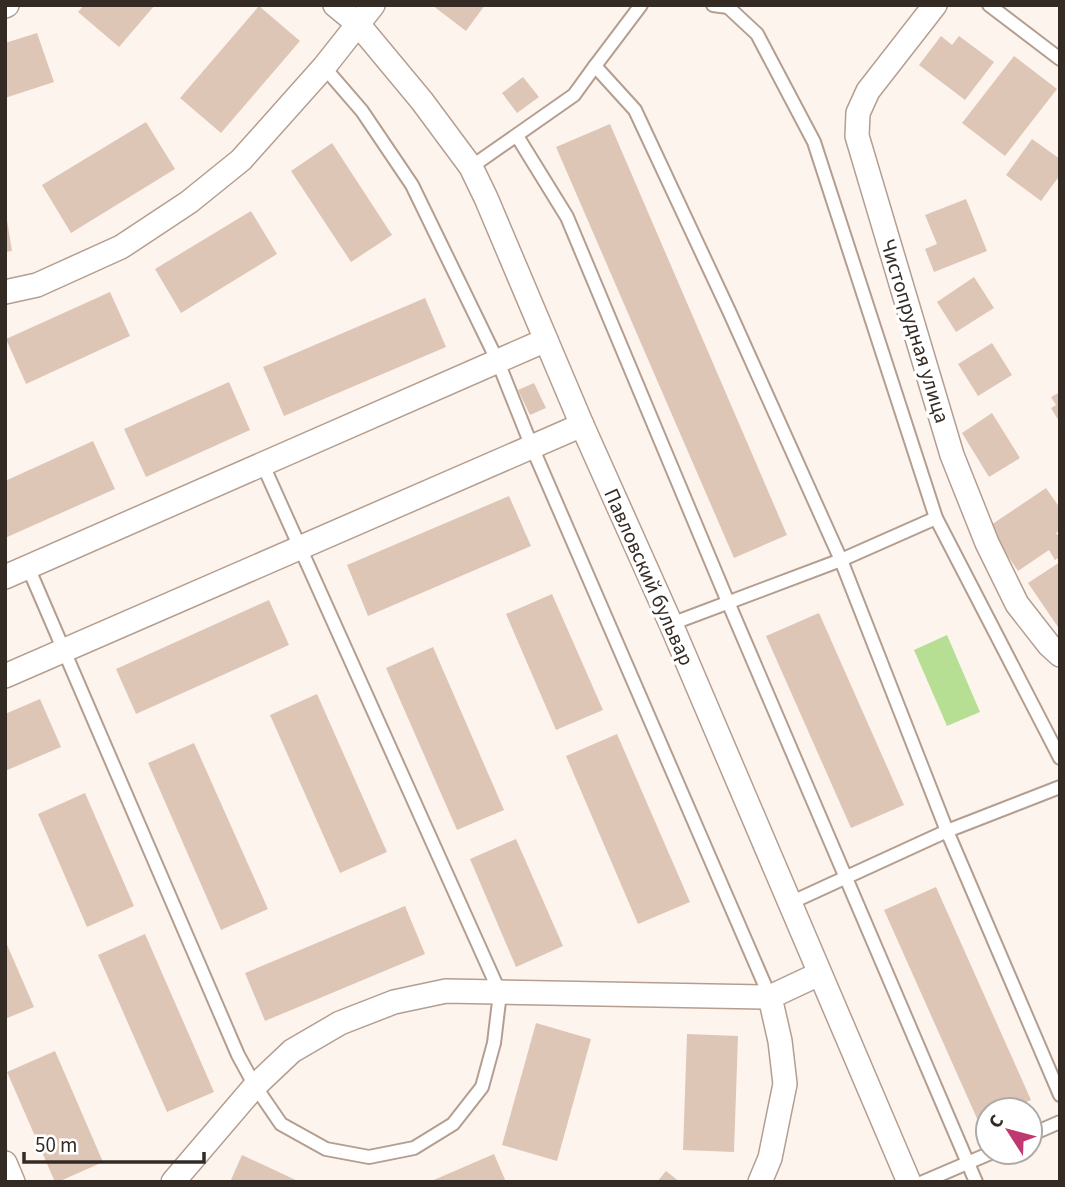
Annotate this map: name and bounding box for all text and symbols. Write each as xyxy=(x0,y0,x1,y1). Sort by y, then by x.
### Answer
street label: Чистопрудная улица xyxy=(873,235,957,427)
street label: Павловский бульвар xyxy=(596,484,702,670)
north arrow xyxy=(974,1096,1044,1166)
text: С xyxy=(982,1109,1011,1134)
scale bar xyxy=(24,1120,205,1164)
text: 50 m xyxy=(35,1130,77,1160)

